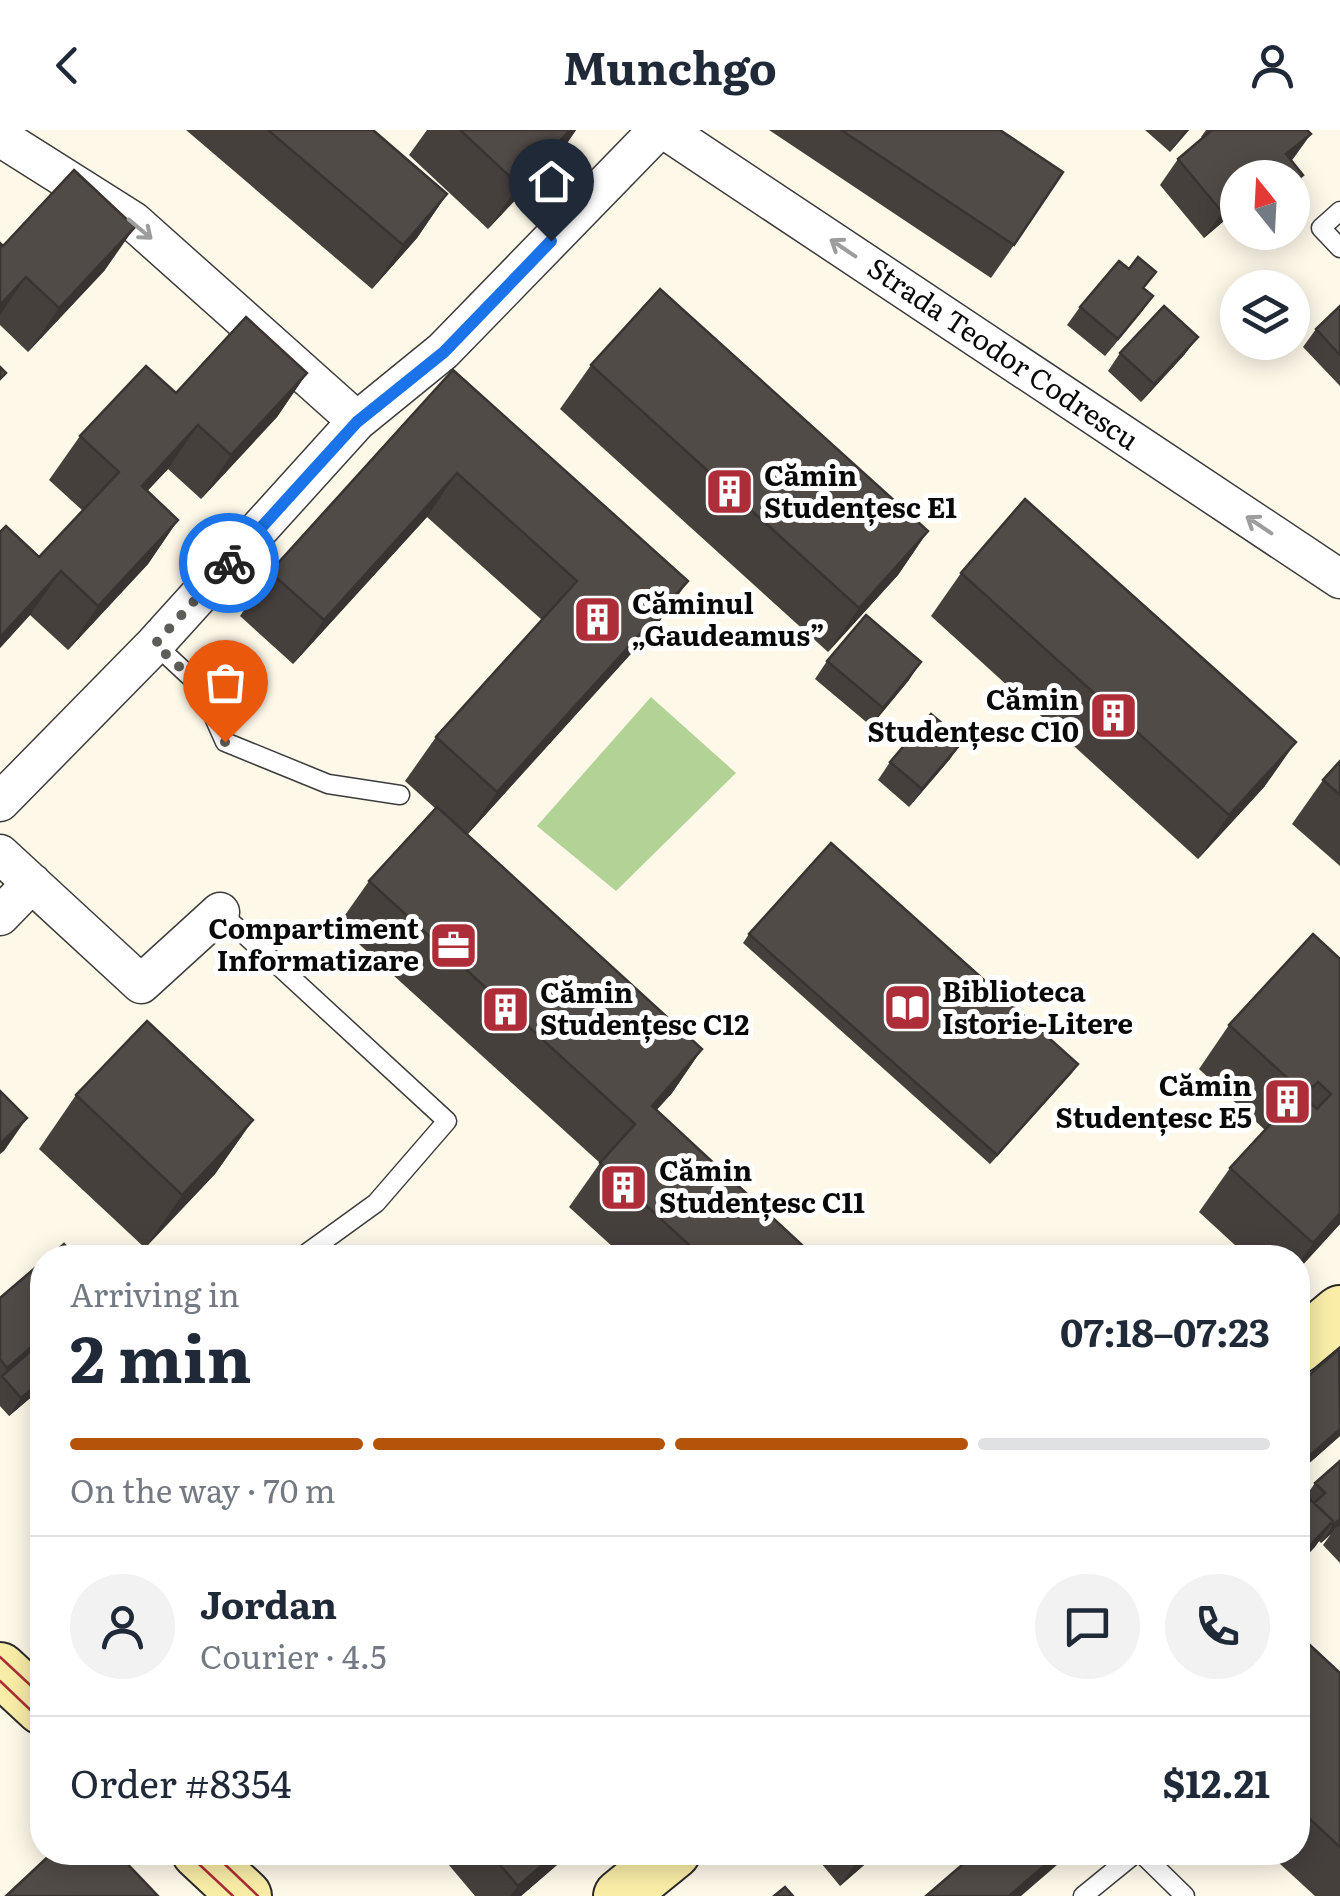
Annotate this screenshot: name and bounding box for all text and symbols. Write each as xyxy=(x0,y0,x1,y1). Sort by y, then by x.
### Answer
text: Munchgo xyxy=(563,32,777,99)
icon: back xyxy=(40,38,95,93)
icon: person xyxy=(1245,38,1300,93)
pin xyxy=(509,139,594,242)
icon: home xyxy=(524,154,579,209)
north arrow xyxy=(1220,160,1310,250)
map controls xyxy=(1220,160,1310,360)
one-way arrow xyxy=(127,217,152,240)
one-way arrow xyxy=(829,238,857,259)
street label: Strada Teodor Codrescu xyxy=(860,246,1148,459)
button: layers xyxy=(1220,270,1310,360)
place label: Cămin Studențesc E1 xyxy=(764,453,957,527)
building icon: Cămin Studențesc E1 xyxy=(703,466,755,518)
courier xyxy=(179,513,279,613)
one-way arrow xyxy=(1245,515,1273,536)
icon: bike xyxy=(202,536,257,591)
place label: Căminul „Gaudeamus” xyxy=(632,581,825,655)
building icon: Căminul „Gaudeamus” xyxy=(571,594,623,646)
pin xyxy=(183,640,268,743)
icon: bag xyxy=(198,655,253,710)
place label: Cămin Studențesc C10 xyxy=(868,677,1079,751)
building icon: Cămin Studențesc C10 xyxy=(1088,690,1140,742)
place label: Compartiment Informatizare xyxy=(208,906,420,980)
office icon: Compartiment Informatizare xyxy=(428,919,480,971)
place label: Biblioteca Istorie-Litere xyxy=(942,969,1133,1043)
place label: Cămin Studențesc C12 xyxy=(540,970,749,1044)
library icon: Biblioteca Istorie-Litere xyxy=(881,982,933,1034)
building icon: Cămin Studențesc C12 xyxy=(479,983,531,1035)
place label: Cămin Studențesc E5 xyxy=(1055,1063,1252,1137)
building icon: Cămin Studențesc E5 xyxy=(1261,1076,1313,1128)
place label: Cămin Studențesc C11 xyxy=(659,1148,865,1222)
building icon: Cămin Studențesc C11 xyxy=(598,1161,650,1213)
text: Arriving in xyxy=(70,1269,240,1317)
text: 07:18–07:23 xyxy=(1060,1302,1270,1359)
text: 2 min xyxy=(70,1306,252,1403)
text: On the way · 70 m xyxy=(70,1465,336,1513)
button: person xyxy=(70,1574,175,1679)
text: Jordan xyxy=(200,1574,337,1631)
button: chat xyxy=(1035,1574,1140,1679)
button: phone xyxy=(1165,1574,1270,1679)
text: Courier · 4.5 xyxy=(200,1631,386,1679)
text: Order #8354 xyxy=(70,1753,291,1810)
text: $12.21 xyxy=(1163,1753,1270,1810)

